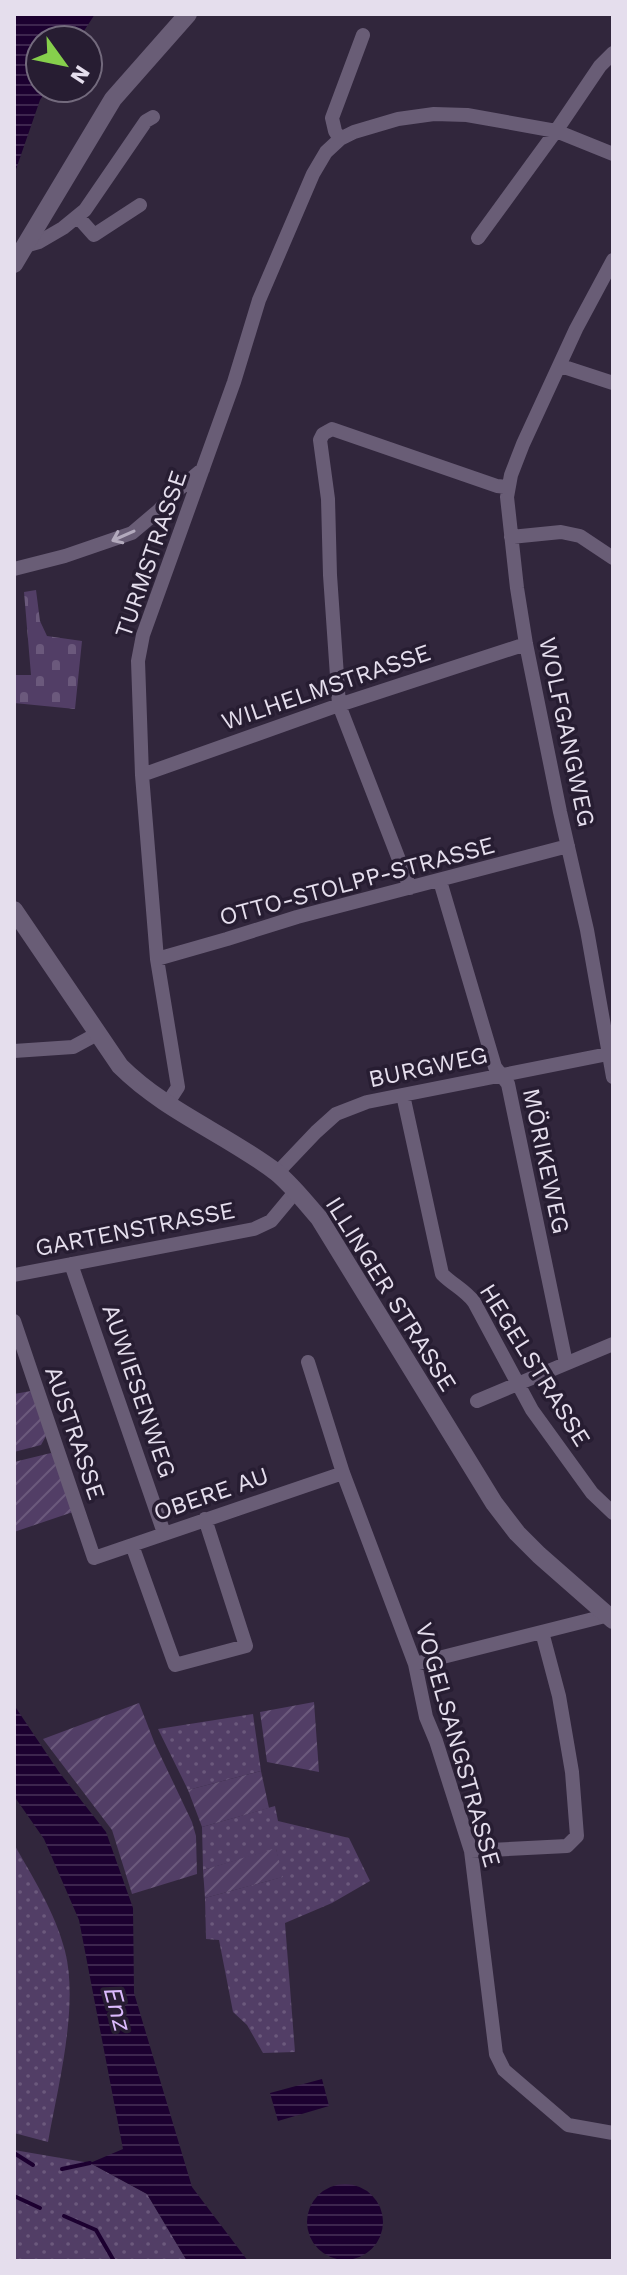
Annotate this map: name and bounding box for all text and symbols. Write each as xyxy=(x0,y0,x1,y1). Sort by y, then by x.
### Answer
north arrow xyxy=(24,24,104,104)
text: N xyxy=(65,61,95,88)
street label: TURMSTRASSE xyxy=(109,467,193,641)
one-way arrow xyxy=(111,529,135,544)
street label: WOLFGANGWEG xyxy=(533,635,601,829)
street label: WILHELMSTRASSE xyxy=(218,638,434,736)
street label: OTTO-STOLPP-STRASSE xyxy=(216,831,498,931)
street label: BURGWEG xyxy=(366,1041,490,1093)
street label: MÖRIKEWEG xyxy=(517,1086,575,1236)
street label: ILLINGER STRASSE xyxy=(320,1192,462,1396)
street label: GARTENSTRASSE xyxy=(33,1196,237,1262)
street label: HEGELSTRASSE xyxy=(474,1279,596,1451)
street label: AUWIESENWEG xyxy=(96,1301,182,1481)
street label: AUSTRASSE xyxy=(39,1363,111,1503)
street label: OBERE AU xyxy=(150,1461,272,1527)
street label: VOGELSANGSTRASSE xyxy=(410,1620,506,1870)
water label: Enz xyxy=(98,1983,139,2035)

